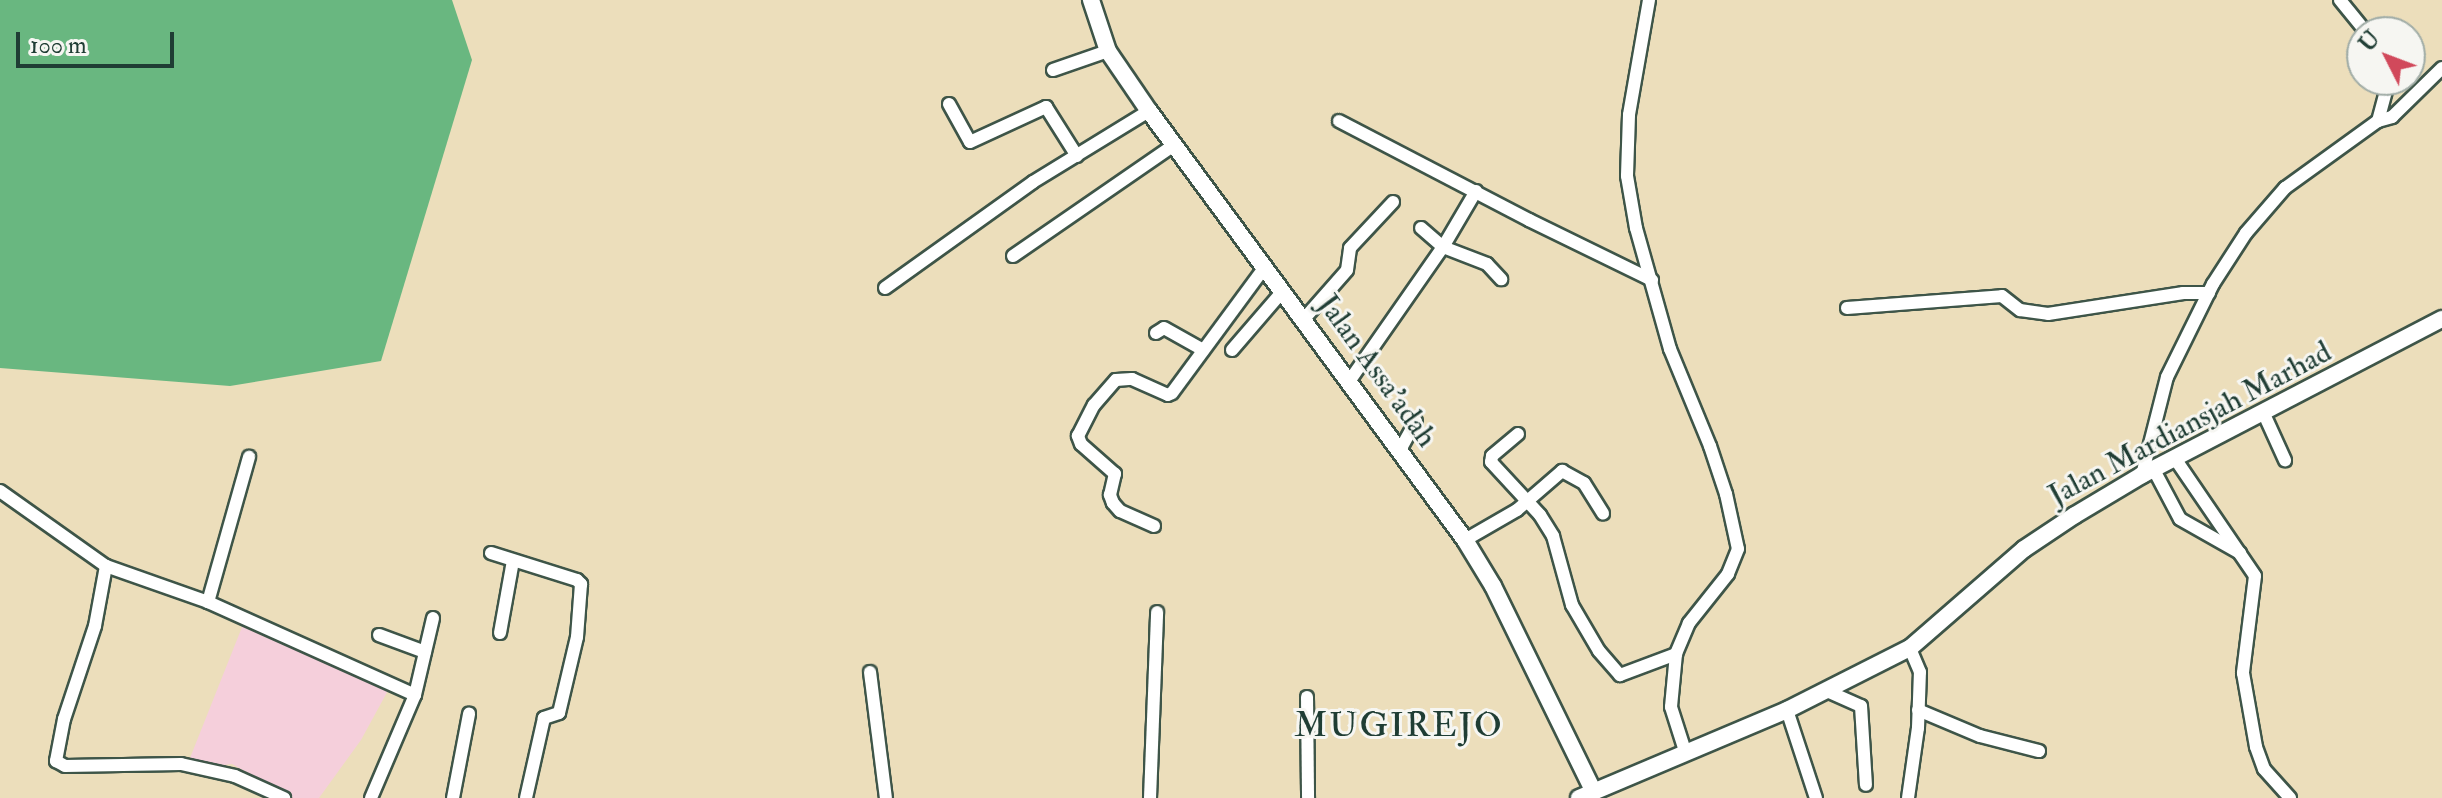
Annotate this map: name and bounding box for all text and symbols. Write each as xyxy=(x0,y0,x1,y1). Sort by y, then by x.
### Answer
scale bar xyxy=(20,16,178,66)
north arrow xyxy=(2346,16,2426,96)
text: U xyxy=(2353,25,2386,57)
text: 100 m xyxy=(30,30,87,61)
street label: Jalan Assa'adah xyxy=(1310,288,1444,454)
street label: Jalan Mardiansjah Marhad xyxy=(2042,334,2338,514)
district label: MUGIREJO xyxy=(1294,706,1504,746)

